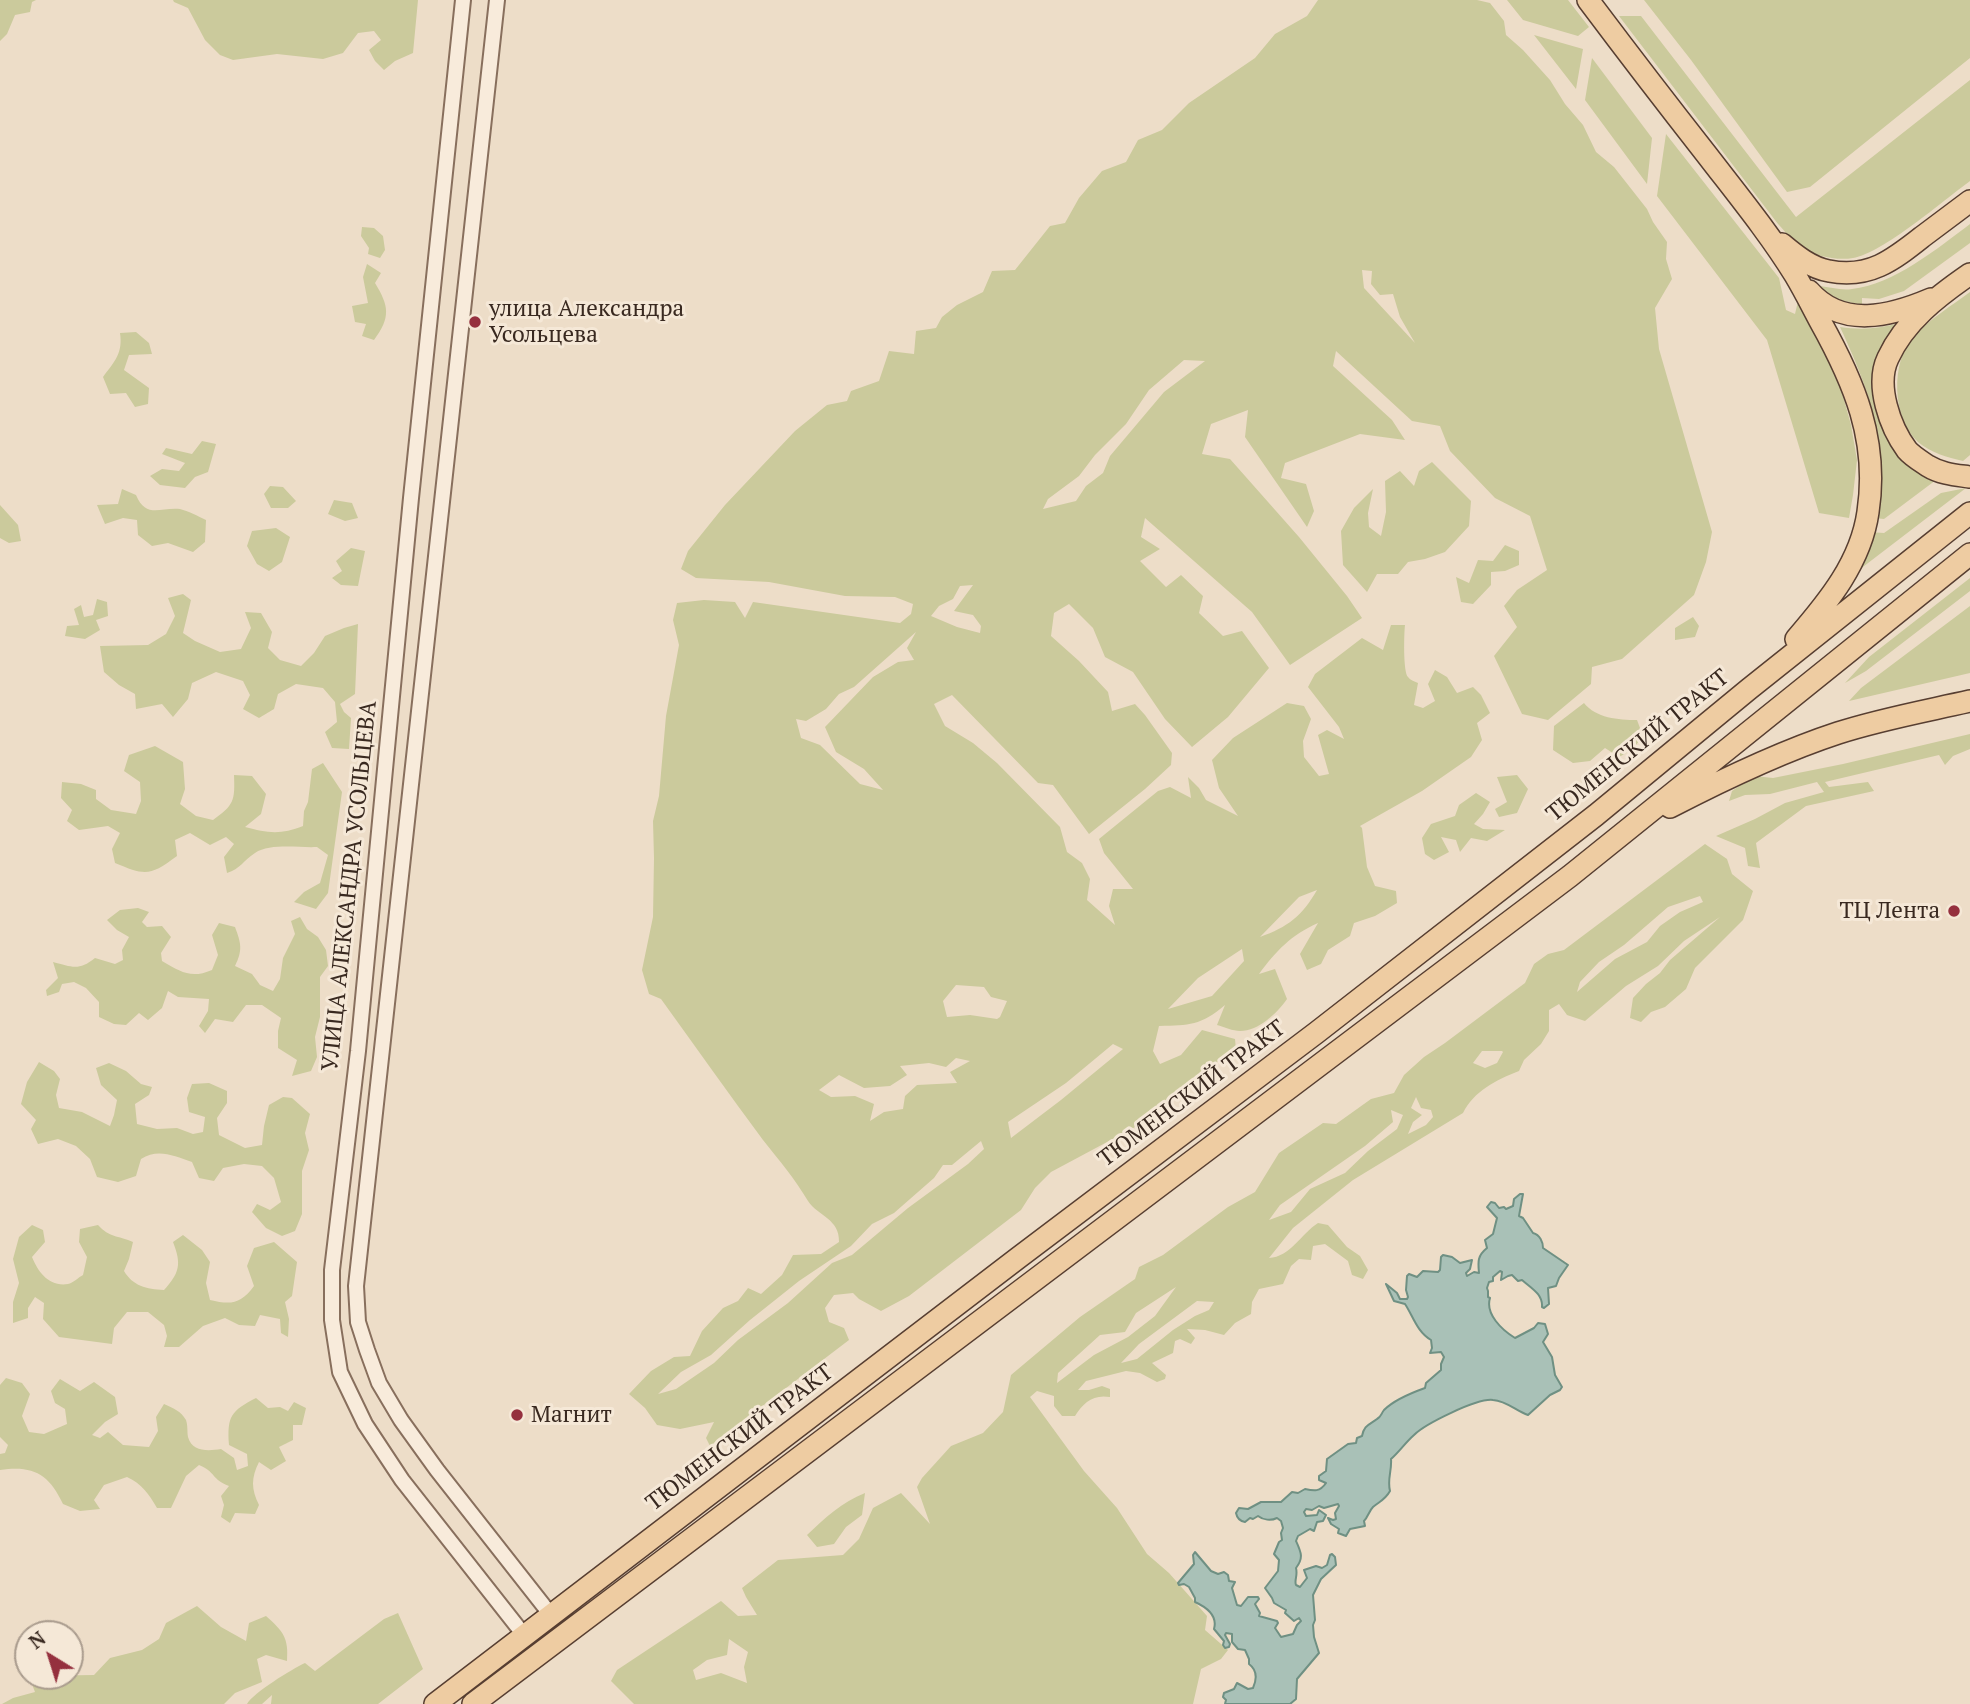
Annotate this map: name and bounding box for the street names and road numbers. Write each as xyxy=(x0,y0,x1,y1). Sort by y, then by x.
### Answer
street label: ТЮМЕНСКИЙ ТРАКТ xyxy=(1541,664,1735,828)
street label: УЛИЦА АЛЕКСАНДРА УСОЛЬЦЕВА xyxy=(317,699,383,1073)
street label: ТЮМЕНСКИЙ ТРАКТ xyxy=(1093,1015,1291,1173)
street label: ТЮМЕНСКИЙ ТРАКТ xyxy=(641,1359,839,1517)

